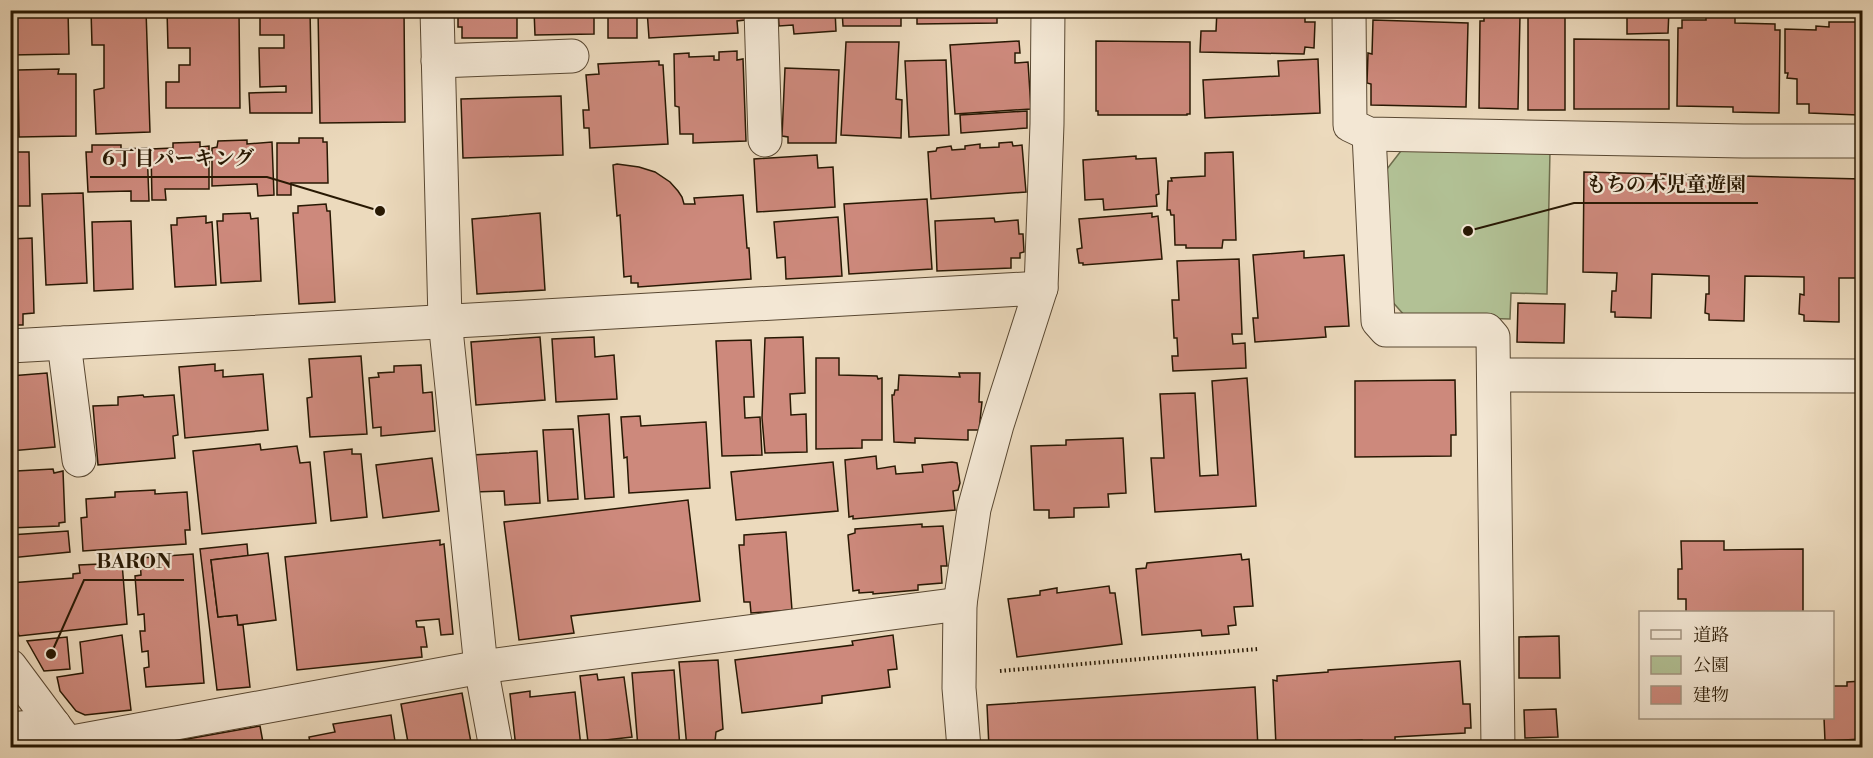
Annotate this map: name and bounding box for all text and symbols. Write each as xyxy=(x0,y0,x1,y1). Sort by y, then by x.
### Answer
callout: 6丁目パーキング xyxy=(90,139,267,177)
text: 6丁目パーキング xyxy=(102,147,254,172)
callout: もちの木児童遊園 xyxy=(1574,165,1758,203)
text: もちの木児童遊園 xyxy=(1586,173,1746,198)
callout: BARON xyxy=(84,542,184,580)
text: BARON xyxy=(96,550,172,575)
legend xyxy=(1639,611,1834,719)
text: 道路 xyxy=(1693,624,1729,647)
text: 公園 xyxy=(1693,654,1729,677)
text: 建物 xyxy=(1693,684,1729,707)

